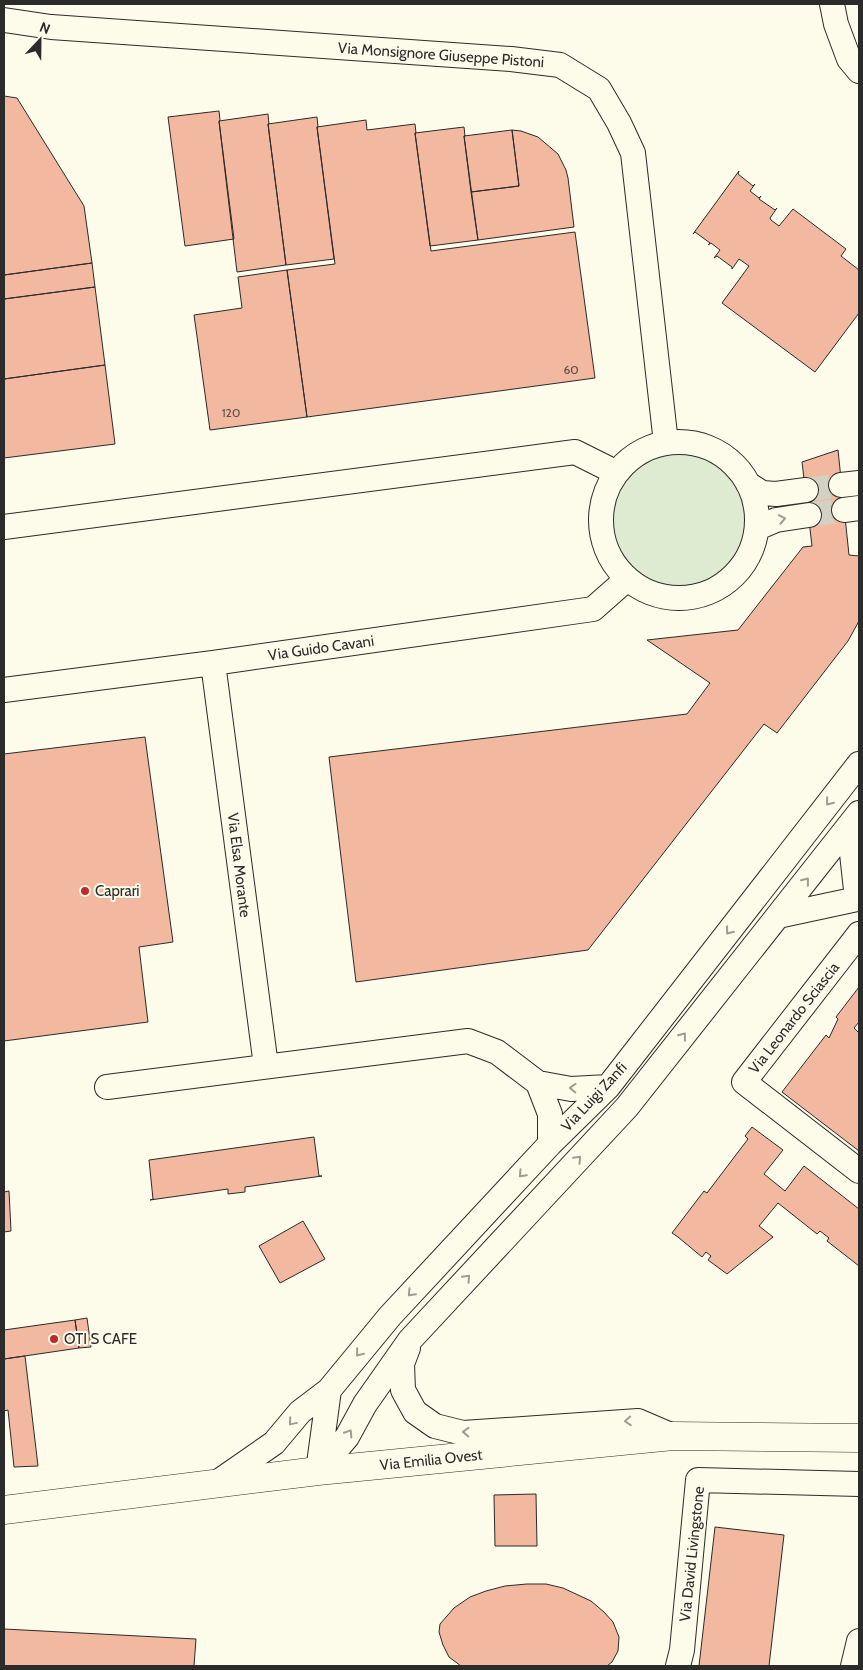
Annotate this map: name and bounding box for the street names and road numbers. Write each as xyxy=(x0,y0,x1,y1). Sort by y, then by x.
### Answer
street label: Via Monsignore Giuseppe Pistoni xyxy=(337,39,545,71)
street label: Via Guido Cavani xyxy=(267,632,375,664)
street label: Via Elsa Morante xyxy=(224,812,254,919)
street label: Via Leonardo Sciascia xyxy=(745,958,844,1077)
street label: Via Luigi Zanfi xyxy=(557,1059,631,1135)
street label: Via Emilia Ovest xyxy=(379,1446,483,1474)
street label: Via David Livingstone xyxy=(676,1485,708,1623)

